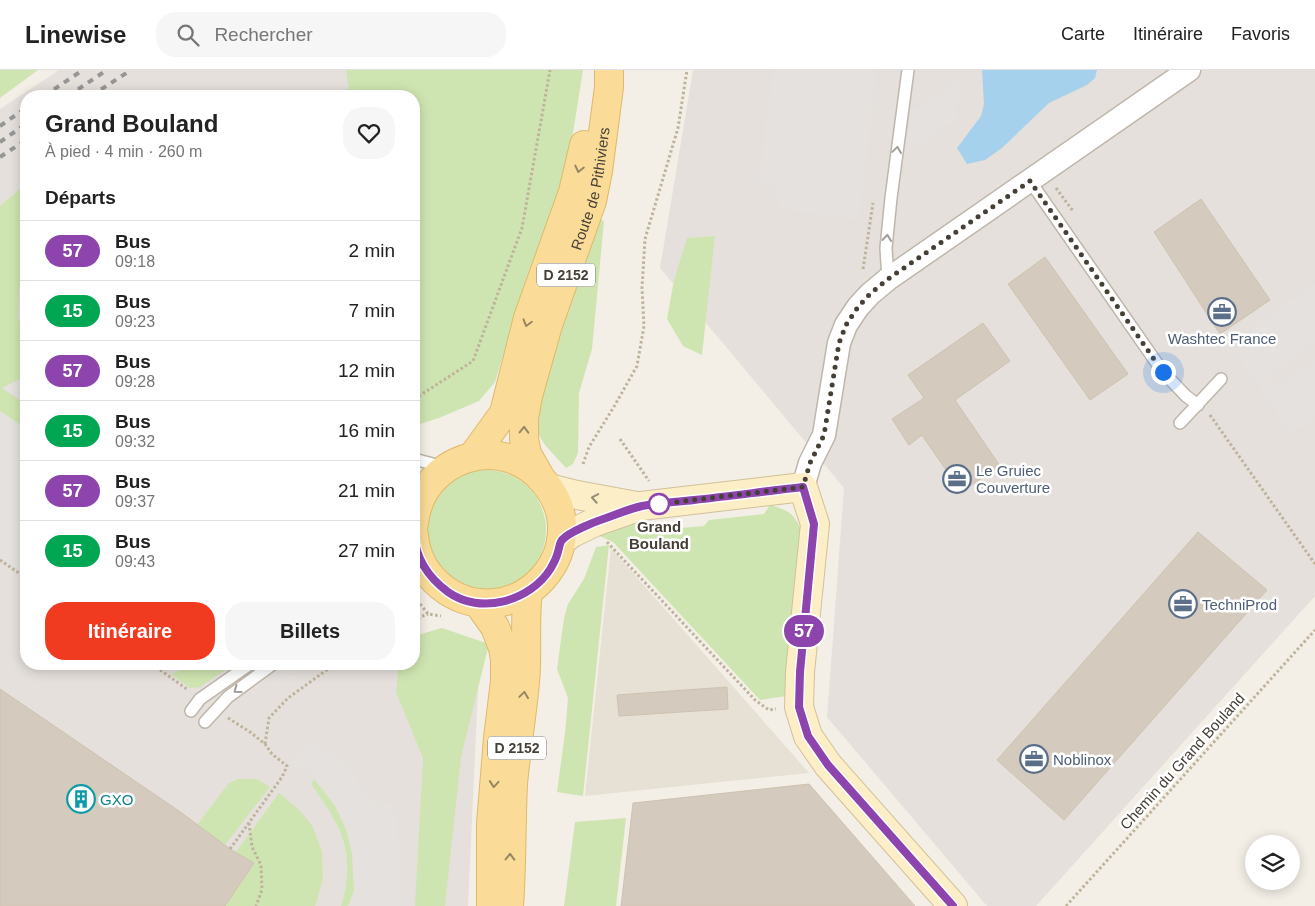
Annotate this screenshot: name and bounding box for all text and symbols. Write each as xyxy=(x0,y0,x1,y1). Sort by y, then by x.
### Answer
search box xyxy=(156,12,506,57)
text: Linewise xyxy=(25,21,126,48)
icon: search xyxy=(174,21,202,49)
text: Rechercher xyxy=(214,24,313,45)
text: Carte xyxy=(1061,24,1105,44)
text: Itinéraire xyxy=(1133,24,1203,44)
text: Favoris xyxy=(1231,24,1290,44)
button: heart xyxy=(343,107,395,159)
text: Grand Bouland xyxy=(45,110,218,137)
street label: Route de Pithiviers xyxy=(567,126,612,252)
text: À pied · 4 min · 260 m xyxy=(45,143,202,160)
one-way arrow xyxy=(891,145,902,153)
one-way arrow xyxy=(574,165,585,173)
text: Départs xyxy=(45,187,116,208)
text: Bus xyxy=(115,231,151,252)
one-way arrow xyxy=(881,234,892,242)
text: 2 min xyxy=(349,240,395,261)
text: 57 xyxy=(62,241,83,261)
text: 09:18 xyxy=(115,253,155,270)
road number: D 2152 xyxy=(537,264,595,286)
text: Bus xyxy=(115,291,151,312)
office icon: Washtec France xyxy=(1207,297,1237,327)
text: 7 min xyxy=(349,300,395,321)
text: 15 xyxy=(62,301,83,321)
text: 09:23 xyxy=(115,313,155,330)
one-way arrow xyxy=(522,318,532,326)
place label: Washtec France xyxy=(1168,330,1276,347)
text: Bus xyxy=(115,351,151,372)
text: 12 min xyxy=(338,360,395,381)
your location xyxy=(1151,360,1176,385)
text: 57 xyxy=(62,361,83,381)
text: 09:28 xyxy=(115,373,155,390)
text: Bus xyxy=(115,411,151,432)
text: 16 min xyxy=(338,420,395,441)
text: 15 xyxy=(62,421,83,441)
one-way arrow xyxy=(519,426,529,434)
text: 09:32 xyxy=(115,433,155,450)
place label: Le Gruiec Couverture xyxy=(976,462,1050,496)
office icon: Le Gruiec Couverture xyxy=(942,464,972,494)
text: Bus xyxy=(115,471,151,492)
text: 21 min xyxy=(338,480,395,501)
text: 57 xyxy=(62,481,83,501)
text: 09:37 xyxy=(115,493,155,510)
one-way arrow xyxy=(590,493,599,503)
marker: Grand Bouland xyxy=(648,493,670,515)
place label: Grand Bouland xyxy=(629,518,689,552)
text: Bus xyxy=(115,531,151,552)
text: 27 min xyxy=(338,540,395,561)
text: 15 xyxy=(62,541,83,561)
text: 09:43 xyxy=(115,553,155,570)
office icon: TechniProd xyxy=(1168,589,1198,619)
place label: TechniProd xyxy=(1202,596,1277,613)
button: Itinéraire xyxy=(45,602,215,660)
button: Billets xyxy=(225,602,395,660)
line badge: 57 xyxy=(782,615,826,647)
text: 57 xyxy=(794,621,814,641)
one-way arrow xyxy=(233,684,243,693)
street label: Chemin du Grand Bouland xyxy=(1116,689,1248,833)
one-way arrow xyxy=(518,691,528,700)
road number: D 2152 xyxy=(488,736,546,760)
office icon: Noblinox xyxy=(1019,744,1049,774)
place label: Noblinox xyxy=(1053,751,1112,768)
one-way arrow xyxy=(489,780,500,788)
building icon: GXO xyxy=(66,784,96,814)
place label: GXO xyxy=(100,791,133,808)
map controls xyxy=(1245,835,1300,890)
button: layers xyxy=(1245,835,1300,890)
one-way arrow xyxy=(505,853,516,861)

